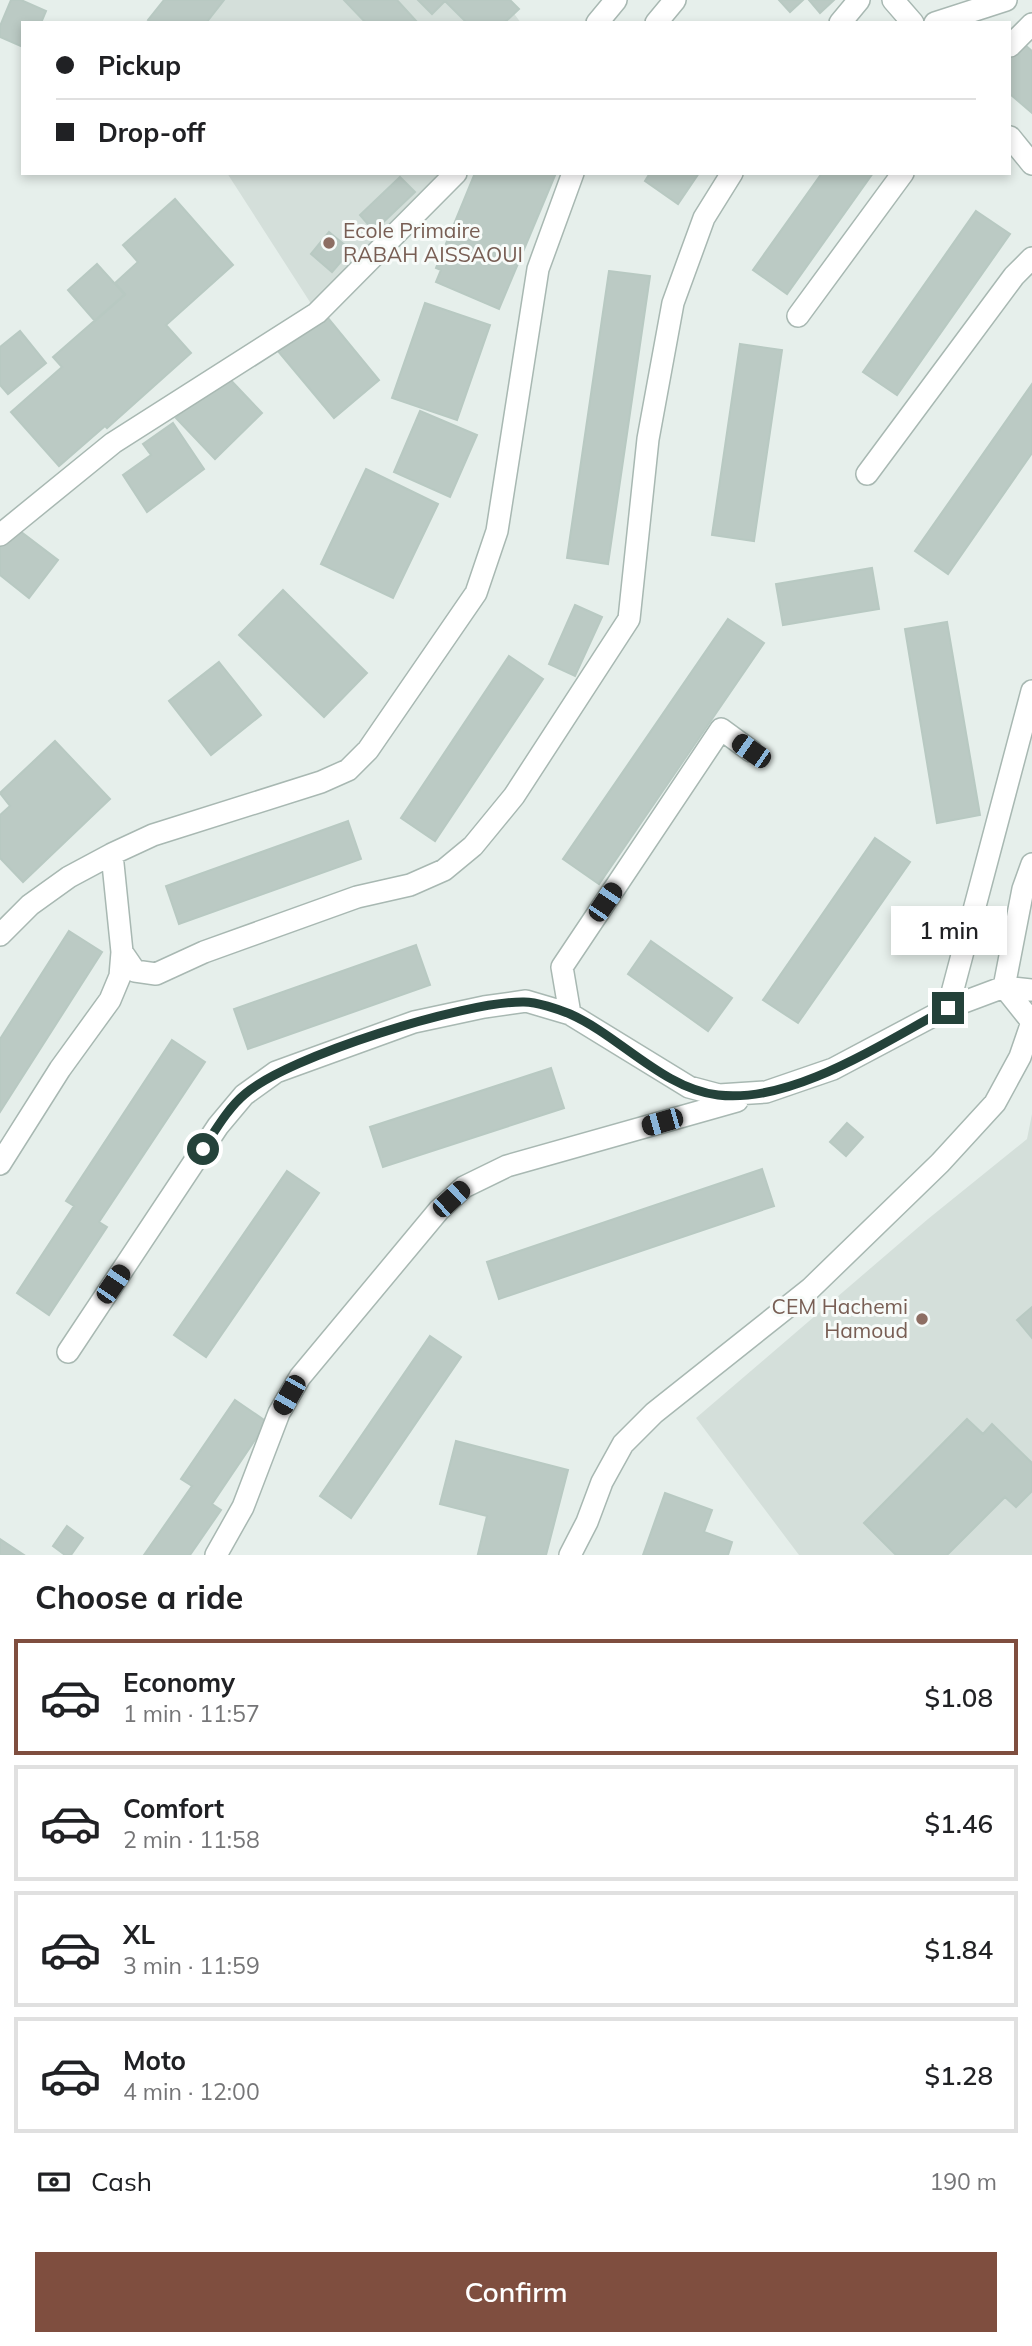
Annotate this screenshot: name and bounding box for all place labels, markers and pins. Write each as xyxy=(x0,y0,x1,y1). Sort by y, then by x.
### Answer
place label: Ecole Primaire RABAH AISSAOUI xyxy=(343,217,523,267)
marker: Ecole Primaire RABAH AISSAOUI xyxy=(321,235,337,251)
place label: CEM Hachemi Hamoud xyxy=(772,1293,908,1343)
marker: CEM Hachemi Hamoud xyxy=(914,1311,930,1327)

